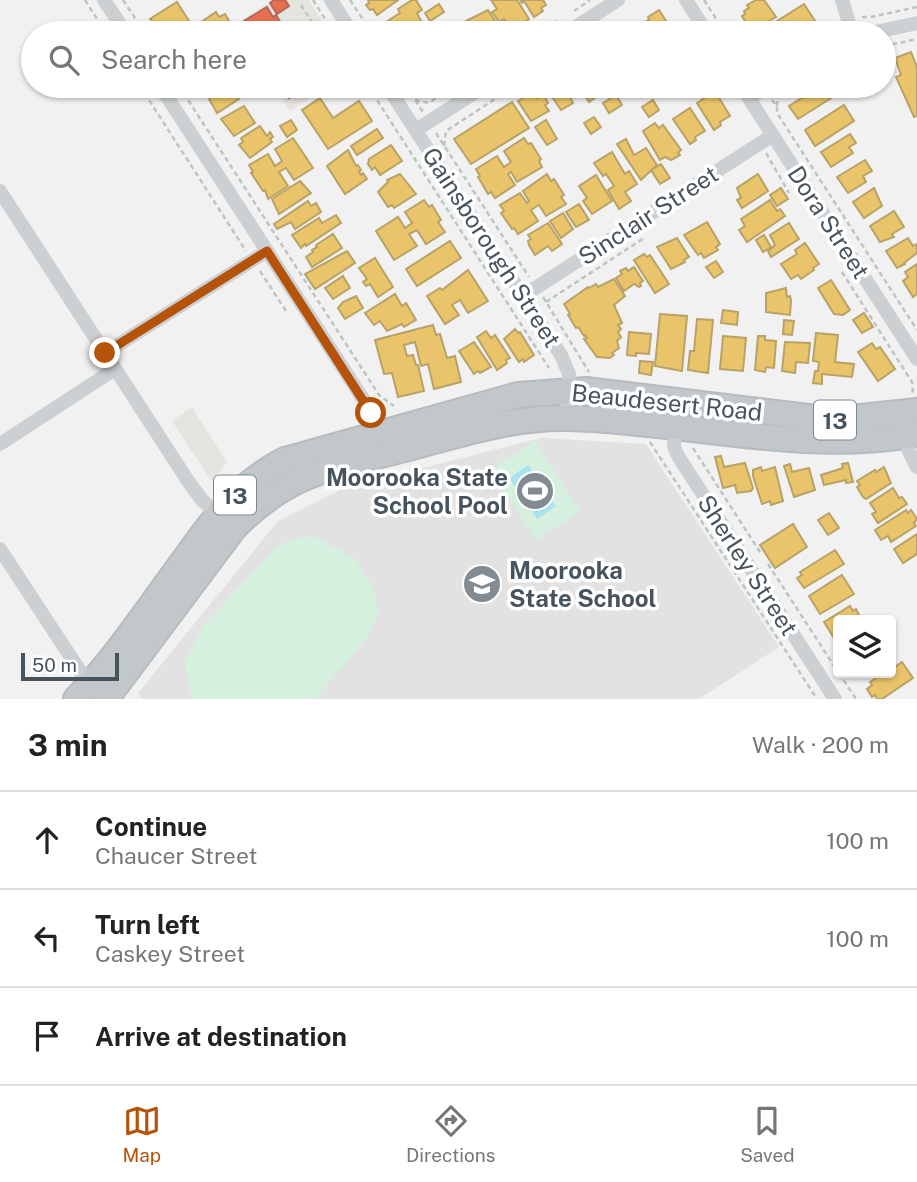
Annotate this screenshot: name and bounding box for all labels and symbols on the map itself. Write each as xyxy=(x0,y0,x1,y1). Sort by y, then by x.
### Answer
street label: Gainsborough Street xyxy=(417,142,567,352)
street label: Sinclair Street xyxy=(573,159,723,271)
street label: Dora Street xyxy=(782,161,876,283)
route end xyxy=(89,337,120,368)
street label: Beaudesert Road xyxy=(570,378,764,426)
route start xyxy=(355,397,386,428)
road number: 13 xyxy=(814,400,856,440)
place label: Moorooka State School Pool xyxy=(326,463,508,519)
sports icon: Moorooka State School Pool xyxy=(514,470,556,512)
road number: 13 xyxy=(214,475,256,514)
street label: Sherley Street xyxy=(692,490,804,640)
place label: Moorooka State School xyxy=(509,556,656,612)
school or university icon: Moorooka State School xyxy=(461,563,503,605)
scale bar xyxy=(21,650,119,682)

